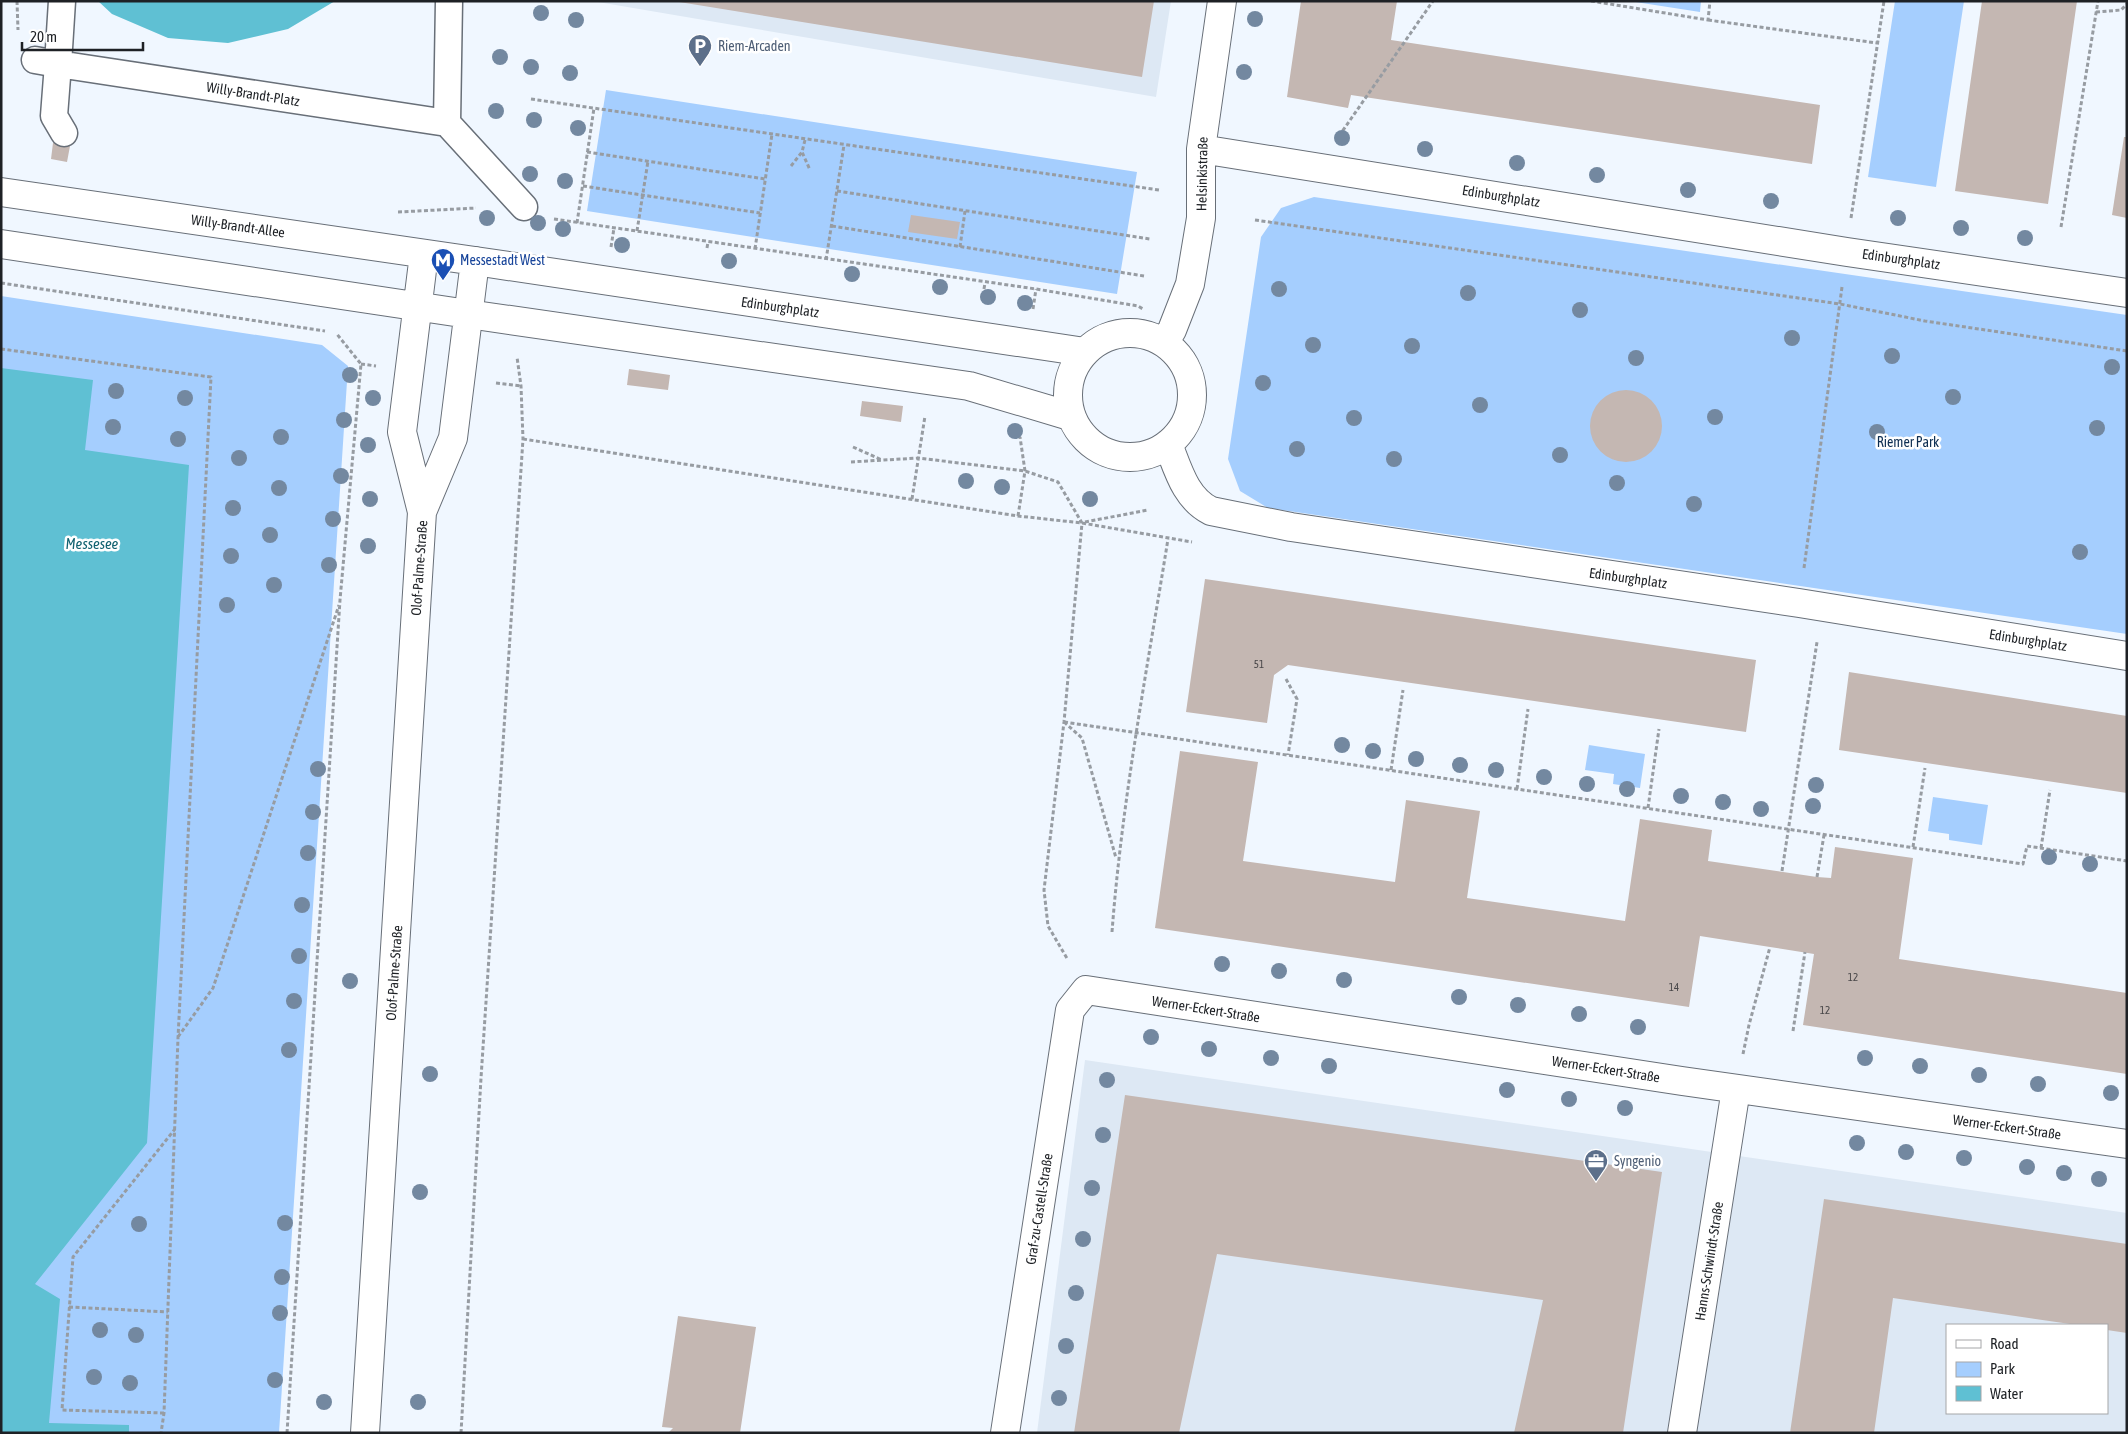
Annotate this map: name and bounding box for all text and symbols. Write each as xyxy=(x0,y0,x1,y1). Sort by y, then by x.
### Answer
scale bar xyxy=(22,20,144,52)
text: 20 m xyxy=(30,28,57,45)
parking icon: Riem-Arcaden xyxy=(687,33,713,67)
place label: Riem-Arcaden xyxy=(718,38,791,54)
street label: Willy-Brandt-Platz xyxy=(205,79,301,109)
street label: Helsinkistraße xyxy=(1193,137,1211,211)
street label: Edinburghplatz xyxy=(1461,182,1541,210)
street label: Willy-Brandt-Allee xyxy=(190,211,286,241)
street label: Edinburghplatz xyxy=(1861,246,1941,272)
metro station icon: Messestadt West xyxy=(430,247,456,281)
place label: Messestadt West xyxy=(460,252,545,268)
street label: Edinburghplatz xyxy=(740,294,820,320)
park label: Riemer Park xyxy=(1877,434,1939,450)
street label: Olof-Palme-Straße xyxy=(408,520,430,616)
water label: Messesee xyxy=(66,535,119,552)
street label: Edinburghplatz xyxy=(1588,565,1668,591)
street label: Edinburghplatz xyxy=(1988,626,2068,654)
house number: 51 xyxy=(1254,658,1264,670)
street label: Olof-Palme-Straße xyxy=(383,925,405,1021)
house number: 12 xyxy=(1848,971,1858,983)
house number: 14 xyxy=(1669,981,1679,993)
street label: Werner-Eckert-Straße xyxy=(1151,993,1261,1025)
house number: 12 xyxy=(1820,1004,1830,1016)
street label: Werner-Eckert-Straße xyxy=(1551,1053,1661,1085)
street label: Werner-Eckert-Straße xyxy=(1952,1111,2062,1143)
office icon: Syngenio xyxy=(1583,1148,1609,1182)
street label: Graf-zu-Castell-Straße xyxy=(1022,1152,1056,1266)
place label: Syngenio xyxy=(1614,1153,1661,1169)
street label: Hanns-Schwindt-Straße xyxy=(1692,1200,1726,1322)
legend xyxy=(1946,1324,2108,1414)
text: Road xyxy=(1990,1335,2019,1352)
text: Park xyxy=(1990,1360,2015,1377)
text: Water xyxy=(1990,1385,2023,1402)

